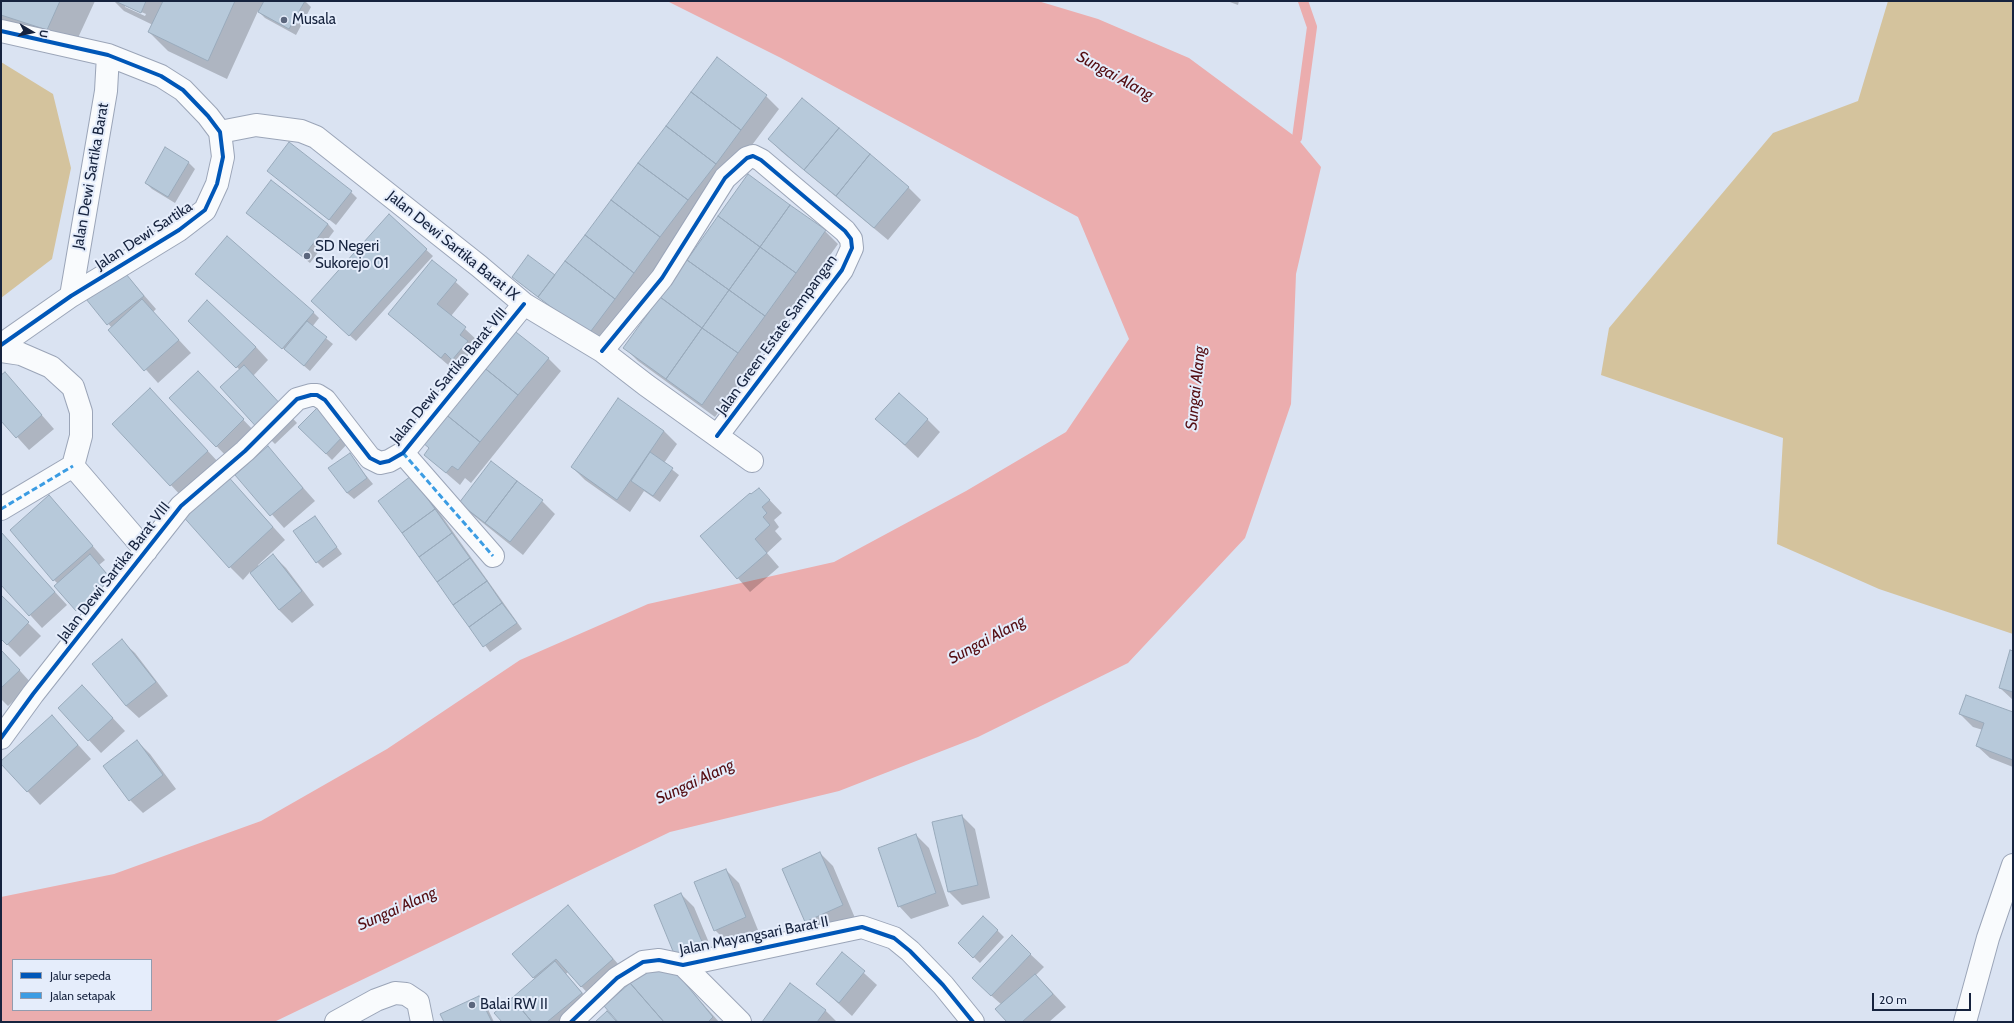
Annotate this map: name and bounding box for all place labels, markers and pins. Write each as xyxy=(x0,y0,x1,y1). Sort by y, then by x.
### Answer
place label: Musala xyxy=(292,11,336,29)
marker: Musala xyxy=(279,15,289,25)
place label: SD Negeri Sukorejo 01 xyxy=(315,238,389,273)
marker: SD Negeri Sukorejo 01 xyxy=(302,251,312,261)
place label: Balai RW II xyxy=(480,996,548,1014)
marker: Balai RW II xyxy=(467,1000,477,1010)

